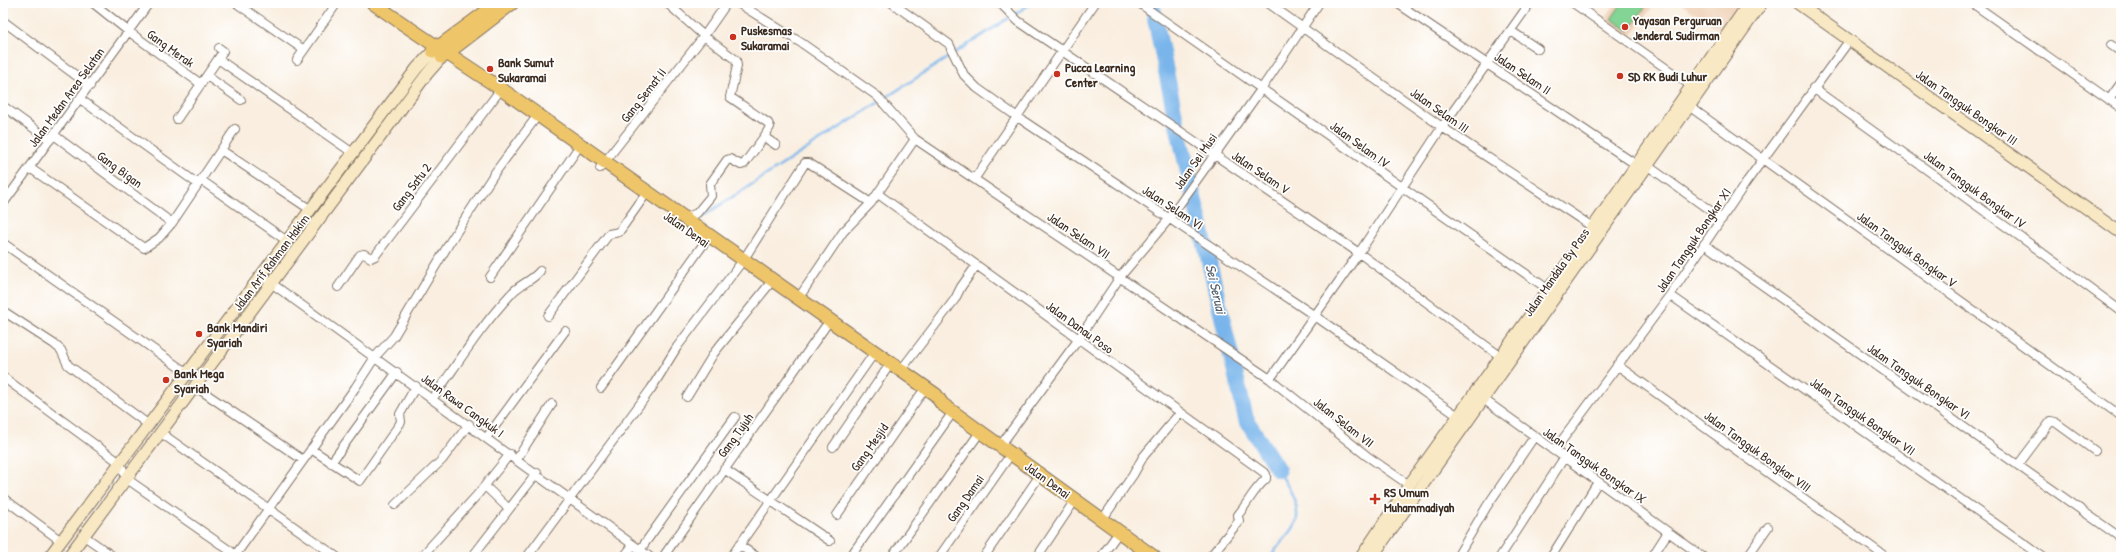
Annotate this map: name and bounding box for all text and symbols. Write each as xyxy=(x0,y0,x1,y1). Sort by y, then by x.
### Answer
place label: Yayasan Perguruan Jenderal Sudirman xyxy=(1633,11,1722,44)
place label: Puskesmas Sukaramai xyxy=(741,21,792,54)
marker: Yayasan Perguruan Jenderal Sudirman xyxy=(1620,22,1630,32)
street label: Gang Merak xyxy=(144,25,199,72)
marker: Puskesmas Sukaramai xyxy=(728,32,738,42)
street label: Jalan Medan Area Selatan xyxy=(24,43,108,150)
street label: Jalan Selam II xyxy=(1491,47,1555,99)
place label: Bank Sumut Sukaramai xyxy=(498,53,554,86)
place label: Pucca Learning Center xyxy=(1065,58,1135,91)
marker: Bank Sumut Sukaramai xyxy=(485,64,495,74)
street label: Gang Semat II xyxy=(616,64,670,126)
street label: Jalan Tangguk Bongkar III xyxy=(1912,65,2022,149)
place label: SD RK Budi Luhur xyxy=(1628,67,1708,85)
marker: Pucca Learning Center xyxy=(1052,69,1062,79)
marker: SD RK Budi Luhur xyxy=(1615,71,1625,81)
street label: Jalan Selam III xyxy=(1407,83,1473,137)
street label: Jalan Selam IV xyxy=(1327,116,1394,172)
street label: Jalan Sei Musi xyxy=(1169,129,1221,193)
street label: Gang Bigan xyxy=(94,146,147,192)
street label: Jalan Selam V xyxy=(1229,146,1294,198)
street label: Jalan Tangguk Bongkar IV xyxy=(1920,146,2030,233)
street label: Gang Satu 2 xyxy=(387,159,435,215)
street label: Jalan Selam VI xyxy=(1139,181,1207,233)
street label: Jalan Tangguk Bongkar XI xyxy=(1651,184,1735,296)
street label: Jalan Denai xyxy=(660,207,714,251)
street label: Jalan Selam VII xyxy=(1044,207,1114,263)
street label: Jalan Tangguk Bongkar V xyxy=(1854,207,1961,292)
street label: Jalan Arif Rahman Hakim xyxy=(229,210,313,314)
street label: Jalan Mandala By Pass xyxy=(1519,224,1593,320)
water label: Sei Seruai xyxy=(1202,262,1232,317)
street label: Jalan Danau Poso xyxy=(1043,296,1117,358)
place label: Bank Mandiri Syariah xyxy=(207,318,268,352)
marker: Bank Mandiri Syariah xyxy=(194,329,204,339)
street label: Jalan Tangguk Bongkar VI xyxy=(1864,339,1974,423)
place label: Bank Mega Syariah xyxy=(174,364,225,398)
street label: Jalan Rawa Cangkuk I xyxy=(418,369,508,441)
street label: Jalan Tangguk Bongkar VII xyxy=(1807,373,1919,459)
marker: Bank Mega Syariah xyxy=(161,375,171,385)
street label: Jalan Selam VII xyxy=(1310,393,1378,451)
street label: Jalan Tangguk Bongkar VIII xyxy=(1701,406,1815,496)
street label: Gang Tujuh xyxy=(713,409,758,461)
street label: Gang Mesjid xyxy=(846,419,892,475)
street label: Jalan Tangguk Bongkar IX xyxy=(1540,423,1650,508)
street label: Jalan Denai xyxy=(1021,457,1075,503)
street label: Gang Damai xyxy=(942,471,988,525)
place label: RS Umum Muhammadiyah xyxy=(1384,483,1455,517)
marker: RS Umum Muhammadiyah xyxy=(1369,493,1381,505)

